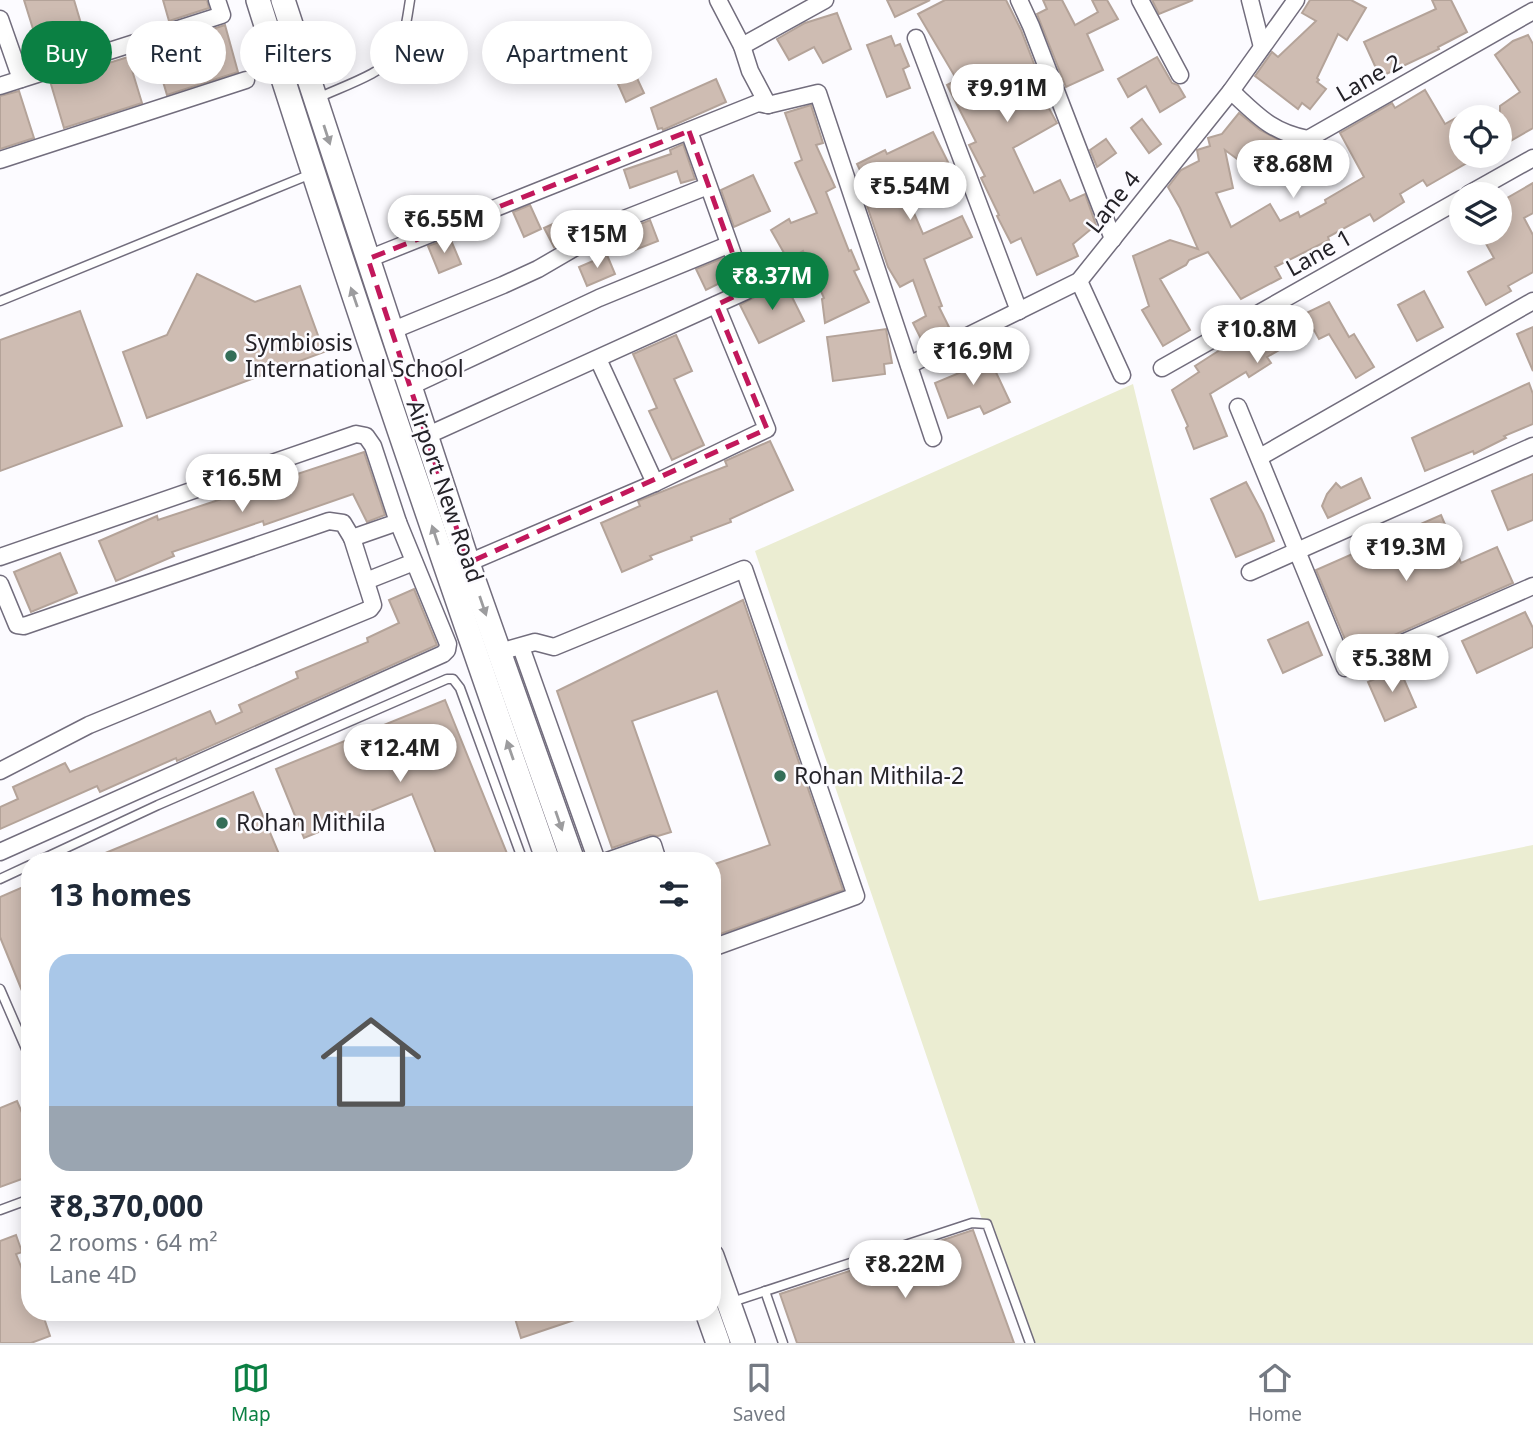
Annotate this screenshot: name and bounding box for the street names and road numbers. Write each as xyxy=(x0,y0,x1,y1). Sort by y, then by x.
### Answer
street label: Lane 2 xyxy=(1330,45,1407,109)
street label: Lane 4 xyxy=(1078,163,1147,239)
street label: Lane 1 xyxy=(1280,221,1357,283)
street label: Airport New Road xyxy=(400,395,492,586)

